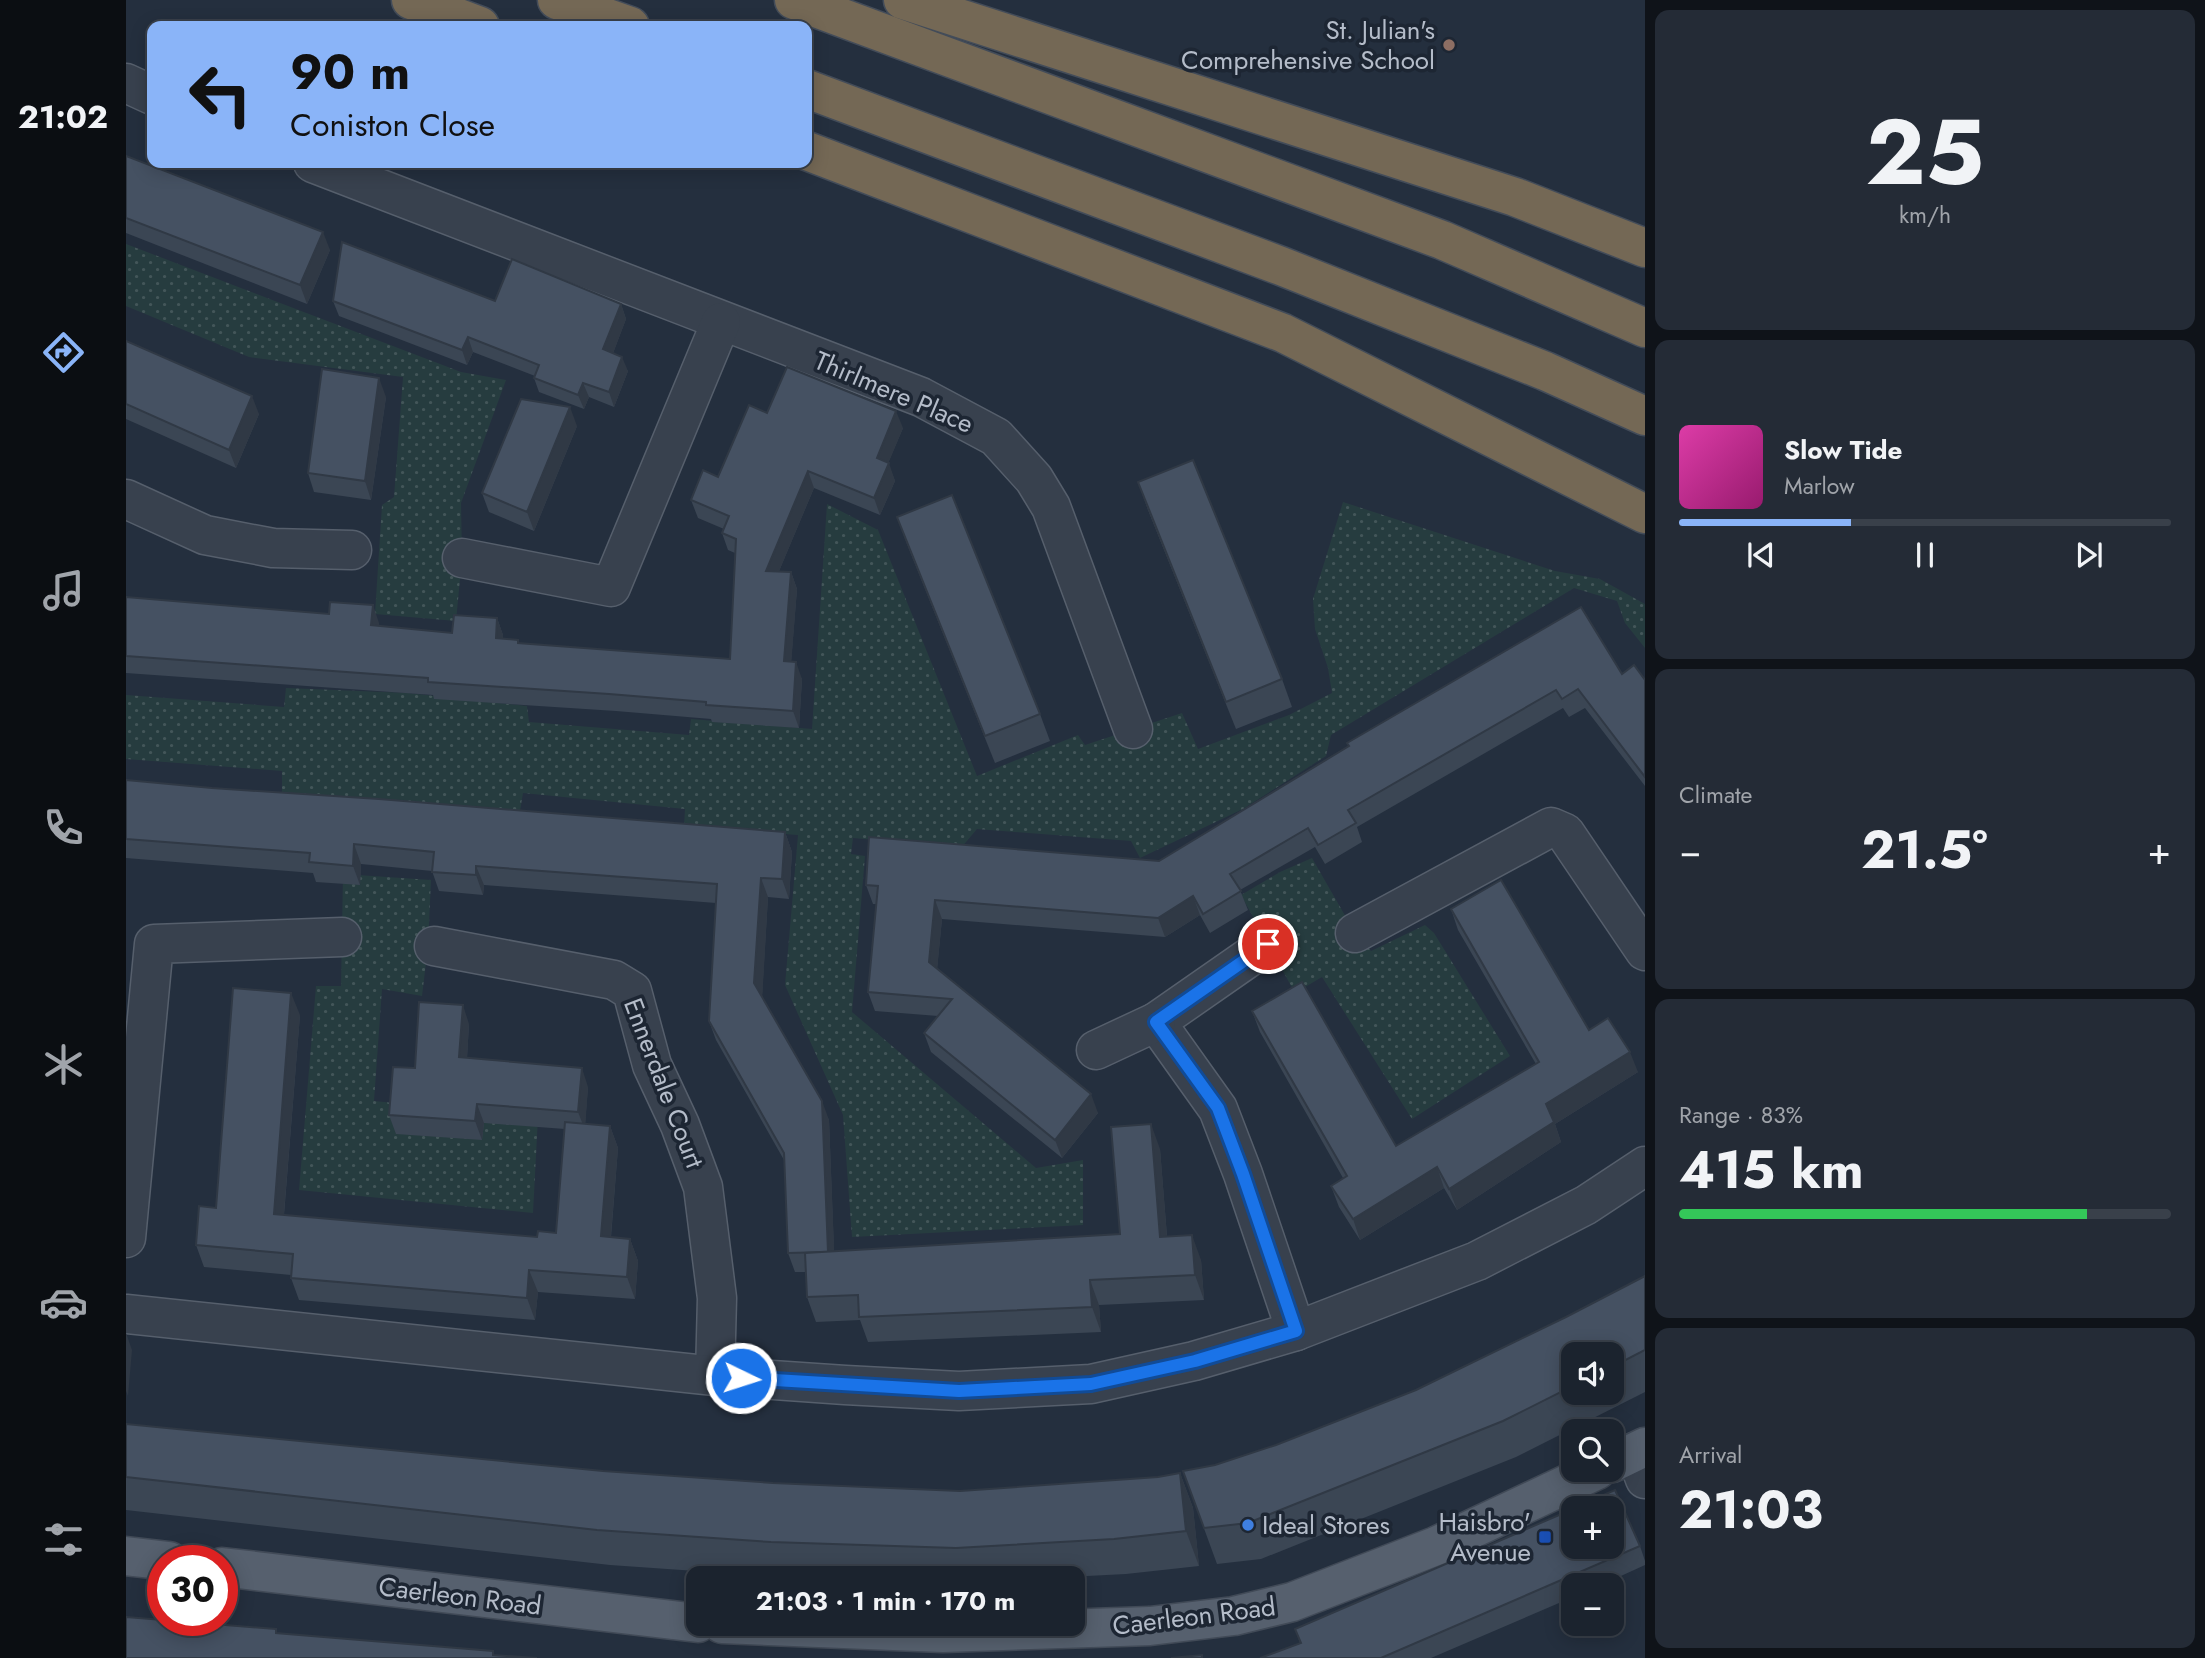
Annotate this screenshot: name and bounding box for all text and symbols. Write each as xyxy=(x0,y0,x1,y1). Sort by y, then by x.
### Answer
place label: St. Julian's Comprehensive School xyxy=(1181,11,1435,79)
text: 90 m xyxy=(290,37,410,107)
marker: St. Julian's Comprehensive School xyxy=(1441,37,1457,53)
icon: left xyxy=(175,49,266,140)
text: 25 xyxy=(1866,87,1984,218)
text: 21:02 xyxy=(18,94,108,140)
text: Coniston Close xyxy=(290,102,495,148)
text: km/h xyxy=(1899,198,1951,232)
icon: directions xyxy=(39,328,88,377)
street label: Thirlmere Place xyxy=(809,341,979,443)
text: Slow Tide xyxy=(1784,431,1903,469)
text: Marlow xyxy=(1784,469,1855,503)
icon: previous xyxy=(1742,536,1780,574)
icon: pause xyxy=(1906,536,1944,574)
icon: next xyxy=(2070,536,2108,574)
icon: music xyxy=(39,566,88,615)
text: Climate xyxy=(1679,778,1752,812)
icon: phone xyxy=(39,803,88,852)
text: 21.5° xyxy=(1861,812,1988,888)
text: − xyxy=(1679,823,1701,878)
text: + xyxy=(2148,823,2171,878)
pin xyxy=(1238,914,1298,974)
icon: arrive xyxy=(1249,925,1287,963)
street label: Ennerdale Court xyxy=(614,993,714,1174)
icon: climate xyxy=(39,1040,88,1089)
text: Range · 83% xyxy=(1679,1098,1803,1132)
text: 415 km xyxy=(1679,1132,1864,1208)
icon: car xyxy=(39,1278,88,1327)
position arrow xyxy=(704,1341,778,1415)
map controls xyxy=(1561,1342,1624,1636)
button: sound xyxy=(1561,1342,1624,1405)
button: search xyxy=(1561,1419,1624,1482)
text: Arrival xyxy=(1679,1438,1742,1472)
text: 21:03 xyxy=(1679,1472,1823,1548)
button: + xyxy=(1561,1496,1624,1559)
place label: Haisbro' Avenue xyxy=(1438,1503,1531,1571)
place label: Ideal Stores xyxy=(1262,1506,1390,1544)
icon: filters xyxy=(39,1515,88,1564)
marker: Ideal Stores xyxy=(1240,1517,1256,1533)
marker: Haisbro' Avenue xyxy=(1537,1529,1553,1545)
speed limit sign: 30 xyxy=(147,1545,238,1636)
street label: Caerleon Road xyxy=(376,1567,544,1625)
button: − xyxy=(1561,1573,1624,1636)
text: 21:03 · 1 min · 170 m xyxy=(756,1582,1015,1620)
street label: Caerleon Road xyxy=(1110,1587,1278,1645)

